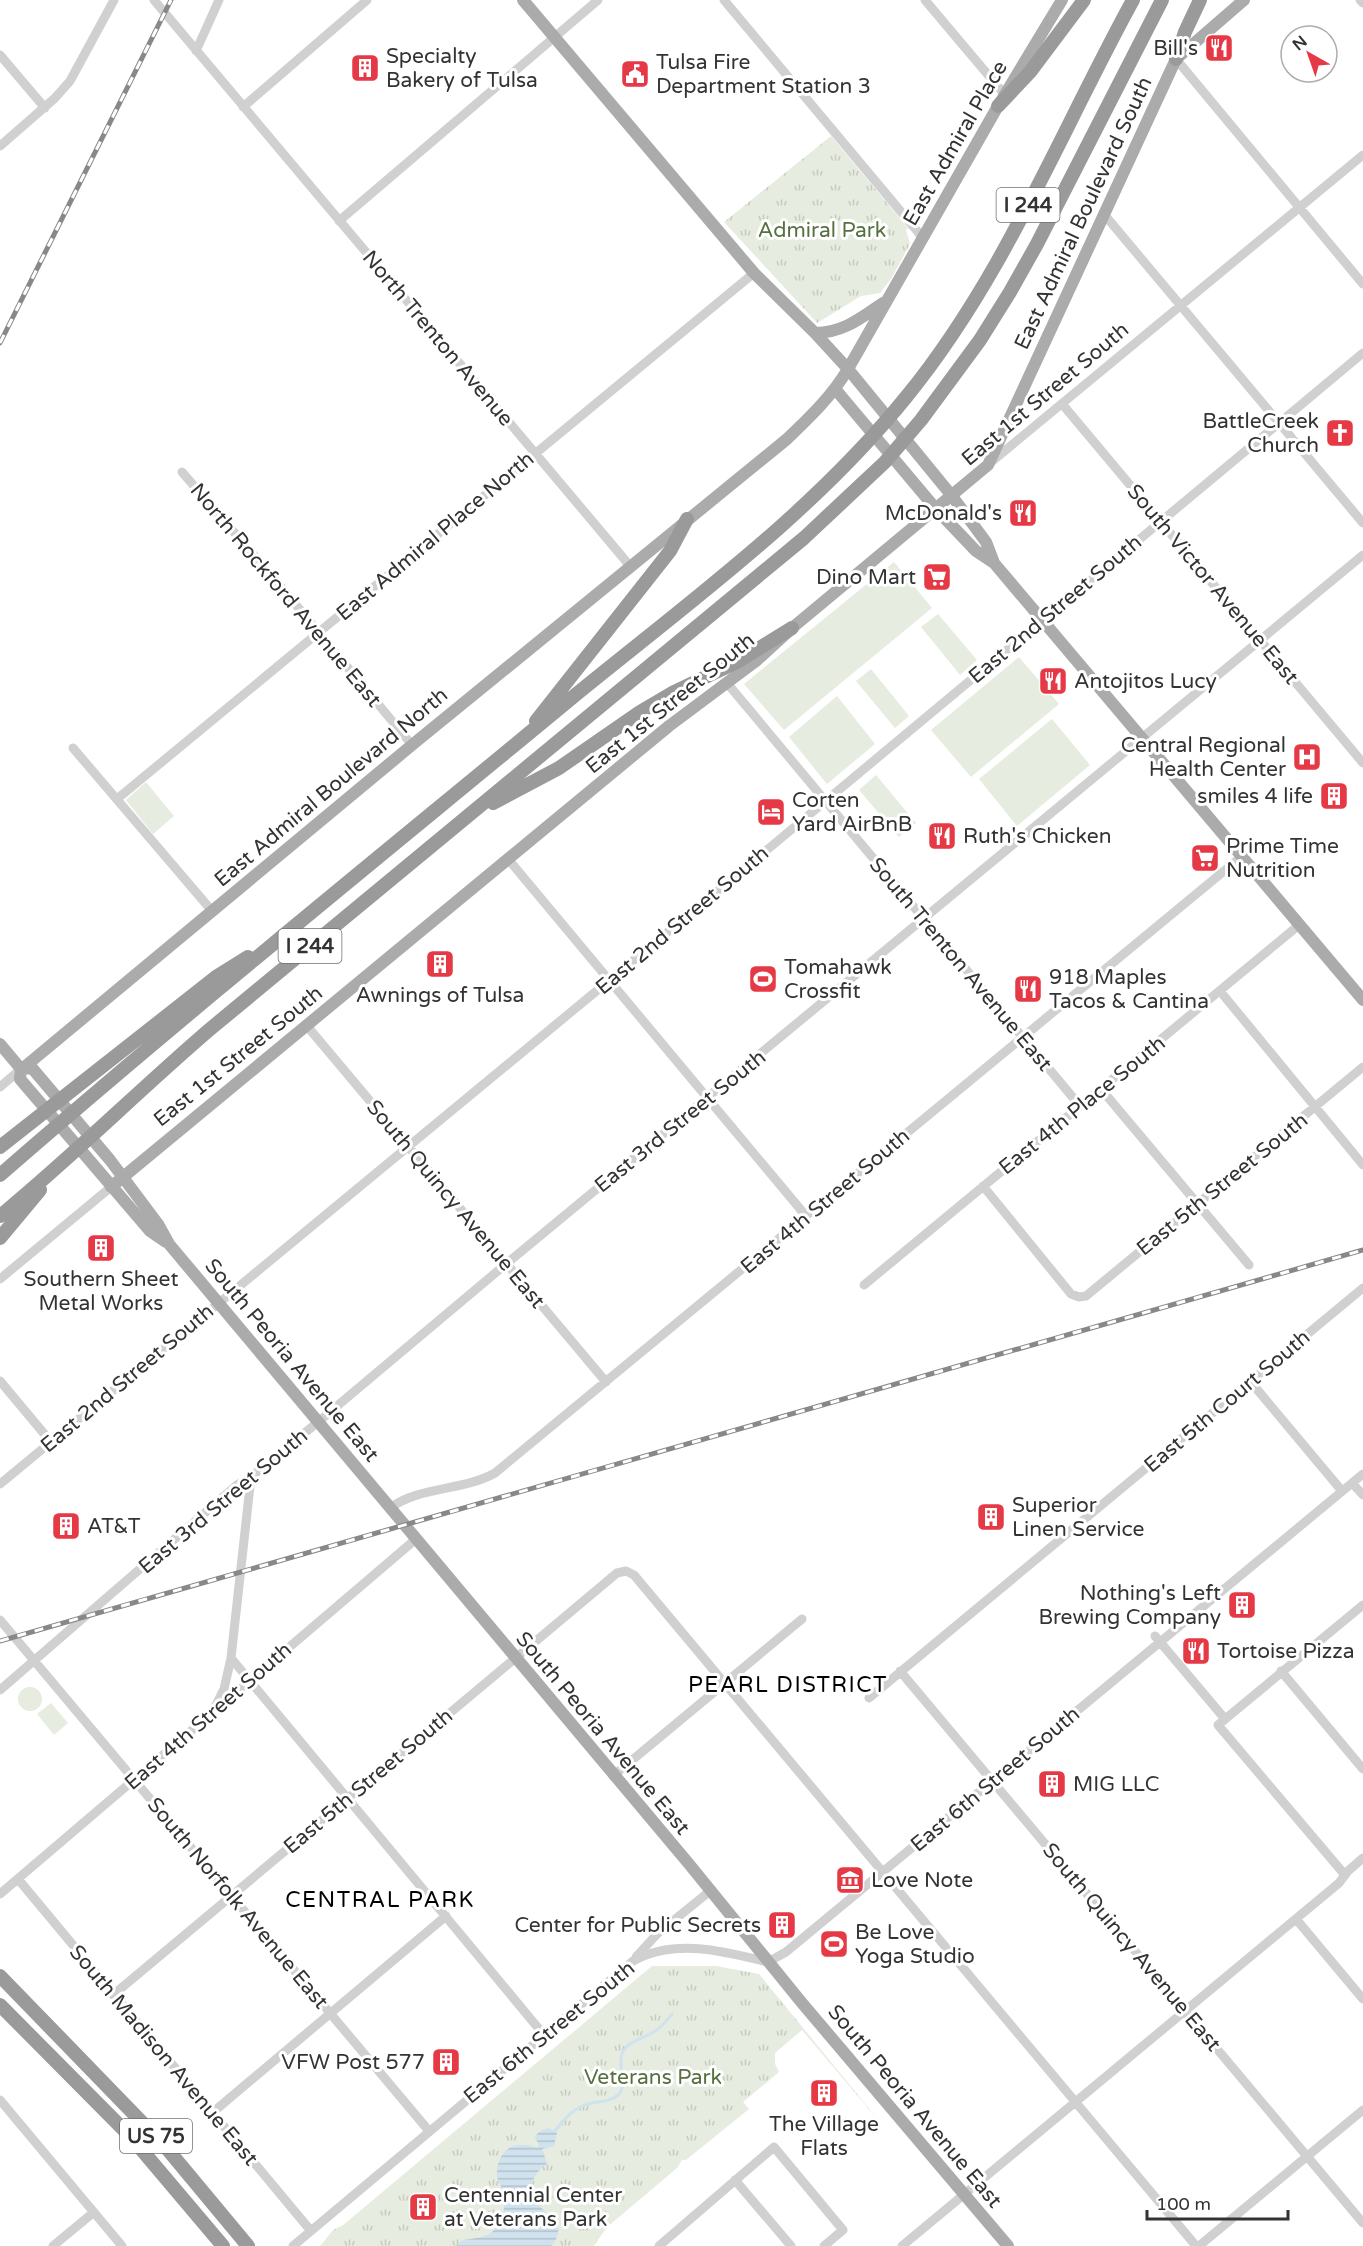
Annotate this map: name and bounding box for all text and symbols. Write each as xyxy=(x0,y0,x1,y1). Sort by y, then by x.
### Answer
north arrow xyxy=(1279,24,1339,84)
text: N xyxy=(1289,31,1311,55)
restaurant icon: Bill's xyxy=(1203,32,1235,64)
place label: Bill's xyxy=(1153,36,1198,61)
place label: Specialty Bakery of Tulsa xyxy=(386,44,538,93)
place label: Tulsa Fire Department Station 3 xyxy=(656,50,871,99)
building icon: Specialty Bakery of Tulsa xyxy=(349,52,381,84)
street label: East Admiral Place xyxy=(898,56,1013,230)
public building icon: Tulsa Fire Department Station 3 xyxy=(619,58,651,90)
street label: East Admiral Boulevard South xyxy=(1009,73,1158,353)
road number: I 244 xyxy=(996,188,1060,222)
park label: Admiral Park xyxy=(758,218,886,243)
street label: North Trenton Avenue xyxy=(357,245,518,431)
street label: East 1st Street South xyxy=(957,317,1134,471)
place label: BattleCreek Church xyxy=(1202,409,1319,458)
church icon: BattleCreek Church xyxy=(1324,417,1356,449)
street label: East Admiral Place North xyxy=(332,446,539,626)
street label: North Rockford Avenue East xyxy=(185,478,387,712)
street label: South Victor Avenue East xyxy=(1122,479,1304,689)
restaurant icon: McDonald's xyxy=(1007,497,1039,529)
place label: McDonald's xyxy=(885,501,1002,526)
street label: East 2nd Street South xyxy=(964,530,1147,689)
supermarket icon: Dino Mart xyxy=(921,561,953,593)
place label: Dino Mart xyxy=(816,565,916,590)
street label: East 1st Street South xyxy=(581,628,760,779)
restaurant icon: Antojitos Lucy xyxy=(1037,665,1069,697)
place label: Antojitos Lucy xyxy=(1074,669,1217,694)
street label: East Admiral Boulevard North xyxy=(210,682,453,892)
place label: Central Regional Health Center xyxy=(1121,733,1286,782)
hospital icon: Central Regional Health Center xyxy=(1291,741,1323,773)
building icon: smiles 4 life xyxy=(1318,780,1350,812)
place label: smiles 4 life xyxy=(1197,784,1313,809)
place label: Corten Yard AirBnB xyxy=(792,788,912,837)
hotel icon: Corten Yard AirBnB xyxy=(755,796,787,828)
restaurant icon: Ruth's Chicken xyxy=(926,820,958,852)
place label: Ruth's Chicken xyxy=(963,824,1112,849)
place label: Prime Time Nutrition xyxy=(1226,834,1339,883)
street label: East 2nd Street South xyxy=(591,841,774,1000)
supermarket icon: Prime Time Nutrition xyxy=(1189,842,1221,874)
street label: South Trenton Avenue East xyxy=(864,852,1057,1076)
road number: I 244 xyxy=(278,929,342,963)
building icon: Awnings of Tulsa xyxy=(424,948,456,980)
place label: Tomahawk Crossfit xyxy=(784,955,892,1004)
sports icon: Tomahawk Crossfit xyxy=(747,963,779,995)
place label: 918 Maples Tacos & Cantina xyxy=(1049,965,1209,1014)
restaurant icon: 918 Maples Tacos & Cantina xyxy=(1012,973,1044,1005)
street label: East 1st Street South xyxy=(149,981,328,1132)
place label: Awnings of Tulsa xyxy=(356,983,524,1008)
street label: East 4th Place South xyxy=(994,1031,1171,1180)
street label: East 3rd Street South xyxy=(590,1045,771,1198)
street label: South Quincy Avenue East xyxy=(361,1095,550,1314)
street label: East 5th Street South xyxy=(1132,1108,1313,1261)
street label: East 4th Street South xyxy=(736,1123,915,1279)
building icon: Southern Sheet Metal Works xyxy=(85,1232,117,1264)
street label: South Peoria Avenue East xyxy=(199,1254,384,1467)
place label: Southern Sheet Metal Works xyxy=(24,1267,178,1316)
street label: East 2nd Street South xyxy=(36,1299,219,1458)
street label: East 5th Court South xyxy=(1139,1325,1315,1478)
street label: East 3rd Street South xyxy=(134,1423,313,1579)
place label: Superior Linen Service xyxy=(1012,1493,1145,1542)
building icon: Superior Linen Service xyxy=(975,1501,1007,1533)
building icon: AT&T xyxy=(50,1510,82,1542)
place label: AT&T xyxy=(87,1514,141,1539)
place label: Nothing's Left Brewing Company xyxy=(1038,1581,1221,1630)
building icon: Nothing's Left Brewing Company xyxy=(1226,1589,1258,1621)
street label: South Peoria Avenue East xyxy=(510,1627,695,1840)
restaurant icon: Tortoise Pizza xyxy=(1180,1635,1212,1667)
street label: East 4th Street South xyxy=(120,1637,297,1796)
place label: Tortoise Pizza xyxy=(1217,1639,1354,1664)
district label: PEARL DISTRICT xyxy=(688,1672,888,1698)
street label: East 6th Street South xyxy=(906,1701,1085,1857)
street label: East 5th Street South xyxy=(279,1703,458,1859)
building icon: MIG LLC xyxy=(1036,1768,1068,1800)
place label: MIG LLC xyxy=(1073,1772,1159,1797)
street label: South Norfolk Avenue East xyxy=(142,1793,333,2014)
street label: South Quincy Avenue East xyxy=(1037,1838,1226,2057)
museum icon: Love Note xyxy=(834,1864,866,1896)
place label: Love Note xyxy=(871,1868,973,1893)
district label: CENTRAL PARK xyxy=(285,1887,475,1913)
building icon: Center for Public Secrets xyxy=(766,1909,798,1941)
place label: Center for Public Secrets xyxy=(515,1913,761,1938)
place label: Be Love Yoga Studio xyxy=(855,1920,975,1969)
sports icon: Be Love Yoga Studio xyxy=(818,1928,850,1960)
street label: South Madison Avenue East xyxy=(64,1940,263,2171)
street label: East 6th Street South xyxy=(459,1956,640,2109)
street label: South Peoria Avenue East xyxy=(822,2000,1007,2213)
building icon: VFW Post 577 xyxy=(430,2046,462,2078)
place label: VFW Post 577 xyxy=(281,2050,425,2075)
park label: Veterans Park xyxy=(584,2065,722,2090)
building icon: The Village Flats xyxy=(808,2077,840,2109)
place label: The Village Flats xyxy=(769,2112,879,2161)
road number: US 75 xyxy=(120,2119,192,2153)
place label: Centennial Center at Veterans Park xyxy=(444,2183,622,2232)
scale bar xyxy=(1147,2183,1288,2221)
building icon: Centennial Center at Veterans Park xyxy=(407,2191,439,2223)
text: 100 m xyxy=(1156,2193,1211,2215)

